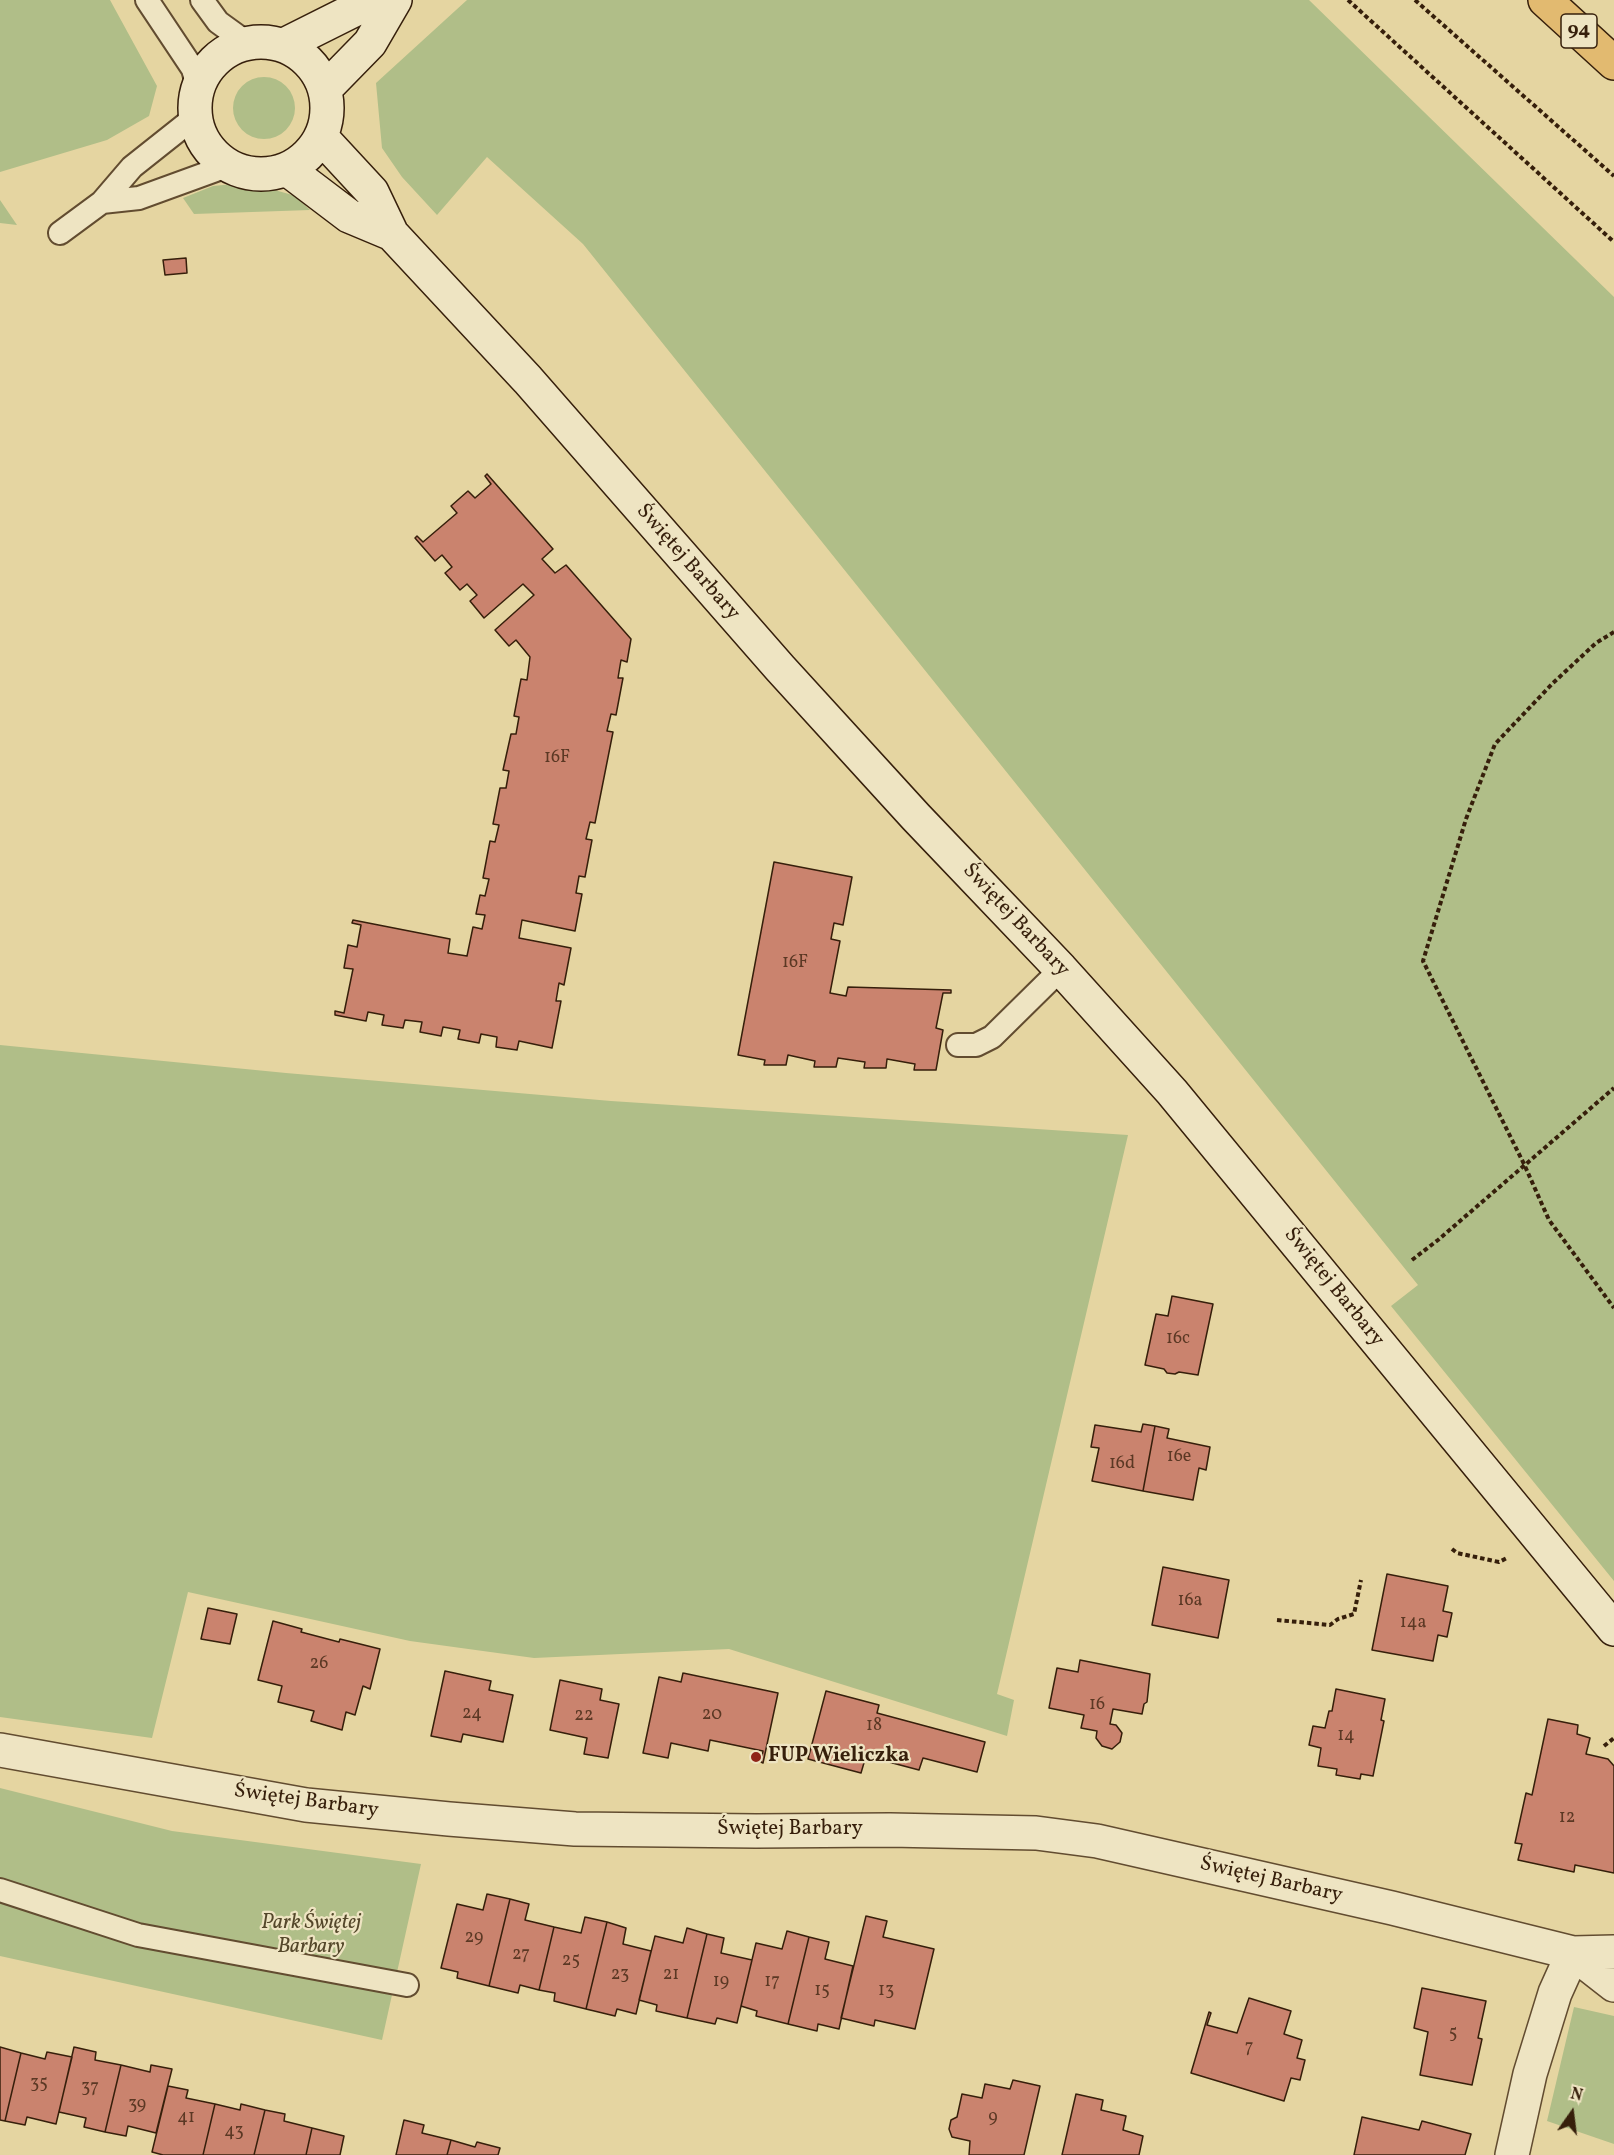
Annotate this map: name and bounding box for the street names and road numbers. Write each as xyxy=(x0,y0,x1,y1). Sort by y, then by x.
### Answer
road number: 94 xyxy=(1561,14,1597,48)
street label: Świętej Barbary xyxy=(630,500,744,626)
street label: Świętej Barbary xyxy=(956,859,1074,983)
street label: Świętej Barbary xyxy=(1277,1223,1389,1353)
street label: Świętej Barbary xyxy=(232,1779,380,1825)
street label: Świętej Barbary xyxy=(717,1817,863,1843)
street label: Świętej Barbary xyxy=(1197,1852,1345,1910)

